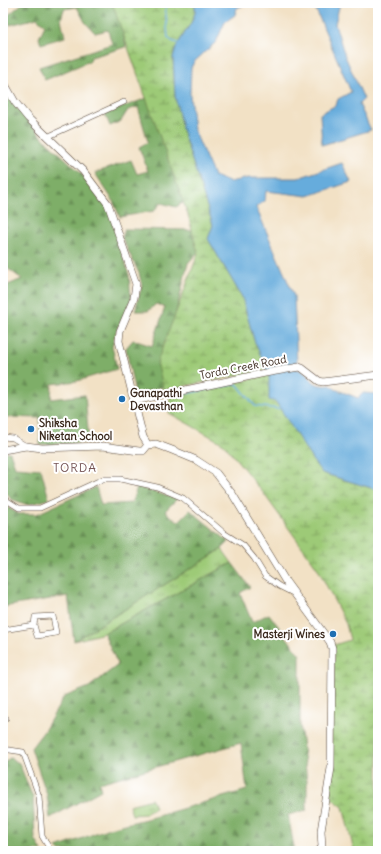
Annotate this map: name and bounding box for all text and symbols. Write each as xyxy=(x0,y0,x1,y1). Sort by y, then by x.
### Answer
street label: Torda Creek Road xyxy=(198,352,288,382)
place label: Ganapathi Devasthan xyxy=(130,386,184,413)
marker: Ganapathi Devasthan xyxy=(117,394,127,404)
place label: Shiksha Niketan School xyxy=(39,416,112,443)
marker: Shiksha Niketan School xyxy=(26,424,36,434)
district label: TORDA xyxy=(53,460,97,475)
place label: Masterji Wines xyxy=(254,627,325,641)
marker: Masterji Wines xyxy=(328,629,338,639)

